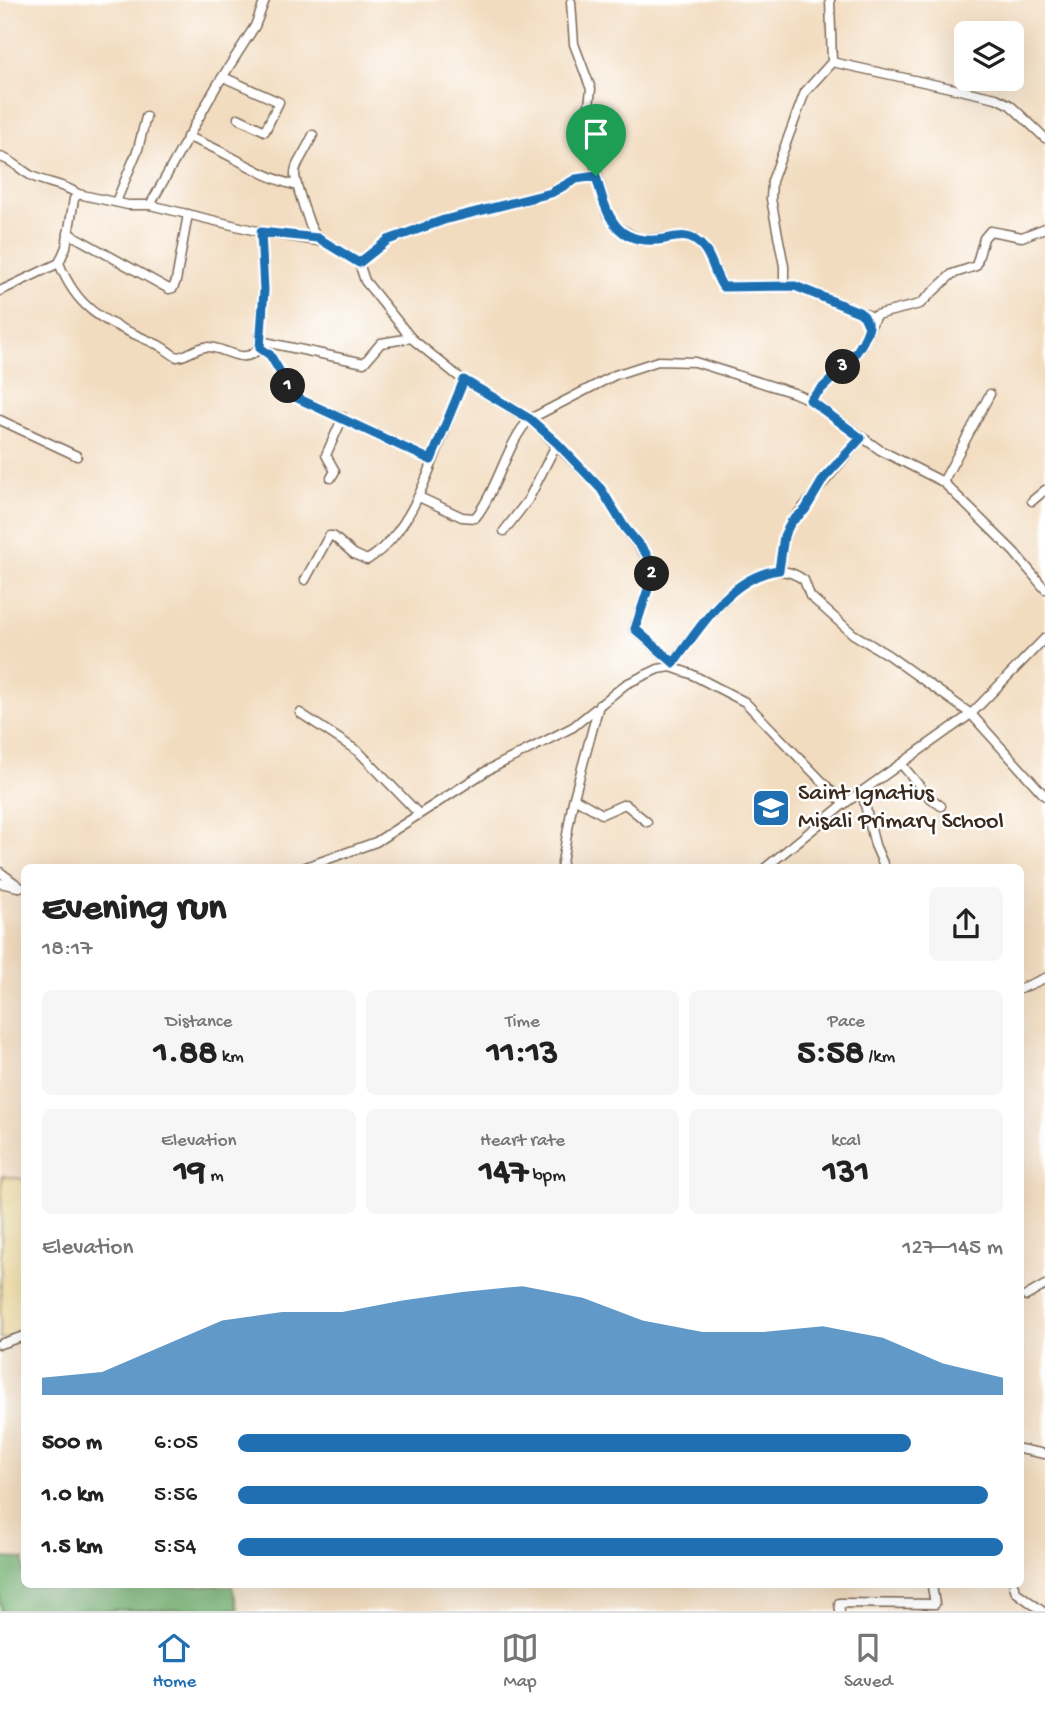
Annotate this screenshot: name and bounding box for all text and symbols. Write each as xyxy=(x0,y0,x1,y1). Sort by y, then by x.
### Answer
map controls xyxy=(954,21,1024,91)
button: layers xyxy=(954,21,1024,91)
pin xyxy=(566,104,626,176)
icon: arrive xyxy=(577,115,615,153)
pin: 3 xyxy=(826,350,860,384)
text: 3 xyxy=(838,355,847,378)
pin: 1 xyxy=(270,368,306,404)
text: 1 xyxy=(284,374,291,397)
pin: 2 xyxy=(634,556,670,592)
text: 2 xyxy=(647,562,656,585)
place label: Saint Ignatius Misali Primary School xyxy=(798,780,1004,837)
school or university icon: Saint Ignatius Misali Primary School xyxy=(750,787,792,829)
button: share xyxy=(929,887,1003,961)
text: Evening run xyxy=(42,888,226,932)
text: 18:17 xyxy=(42,936,92,963)
text: Distance xyxy=(165,1011,232,1034)
text: Time xyxy=(505,1011,540,1034)
text: Pace xyxy=(828,1011,865,1034)
text: 1.88 xyxy=(154,1034,217,1075)
text: 11:13 xyxy=(487,1034,558,1075)
text: 5:58 xyxy=(797,1034,864,1075)
text: km xyxy=(217,1046,244,1069)
text: /km xyxy=(864,1046,895,1069)
text: Elevation xyxy=(161,1130,237,1153)
text: Heart rate xyxy=(480,1130,565,1153)
text: kcal xyxy=(831,1130,861,1153)
text: 19 xyxy=(174,1153,206,1194)
text: 147 xyxy=(479,1153,528,1194)
text: 131 xyxy=(823,1153,869,1194)
text: m xyxy=(206,1165,224,1188)
text: bpm xyxy=(528,1165,566,1188)
text: Elevation xyxy=(42,1235,133,1262)
text: 127–145 m xyxy=(902,1235,1003,1262)
text: 500 m xyxy=(42,1430,102,1457)
text: 6:05 xyxy=(154,1430,198,1457)
text: 1.0 km xyxy=(42,1482,104,1509)
text: 5:56 xyxy=(154,1482,197,1509)
text: 1.5 km xyxy=(42,1534,103,1561)
text: 5:54 xyxy=(154,1534,196,1561)
tab: Home xyxy=(152,1629,196,1694)
tab: Map xyxy=(501,1629,539,1694)
tab: Saved xyxy=(844,1629,893,1694)

